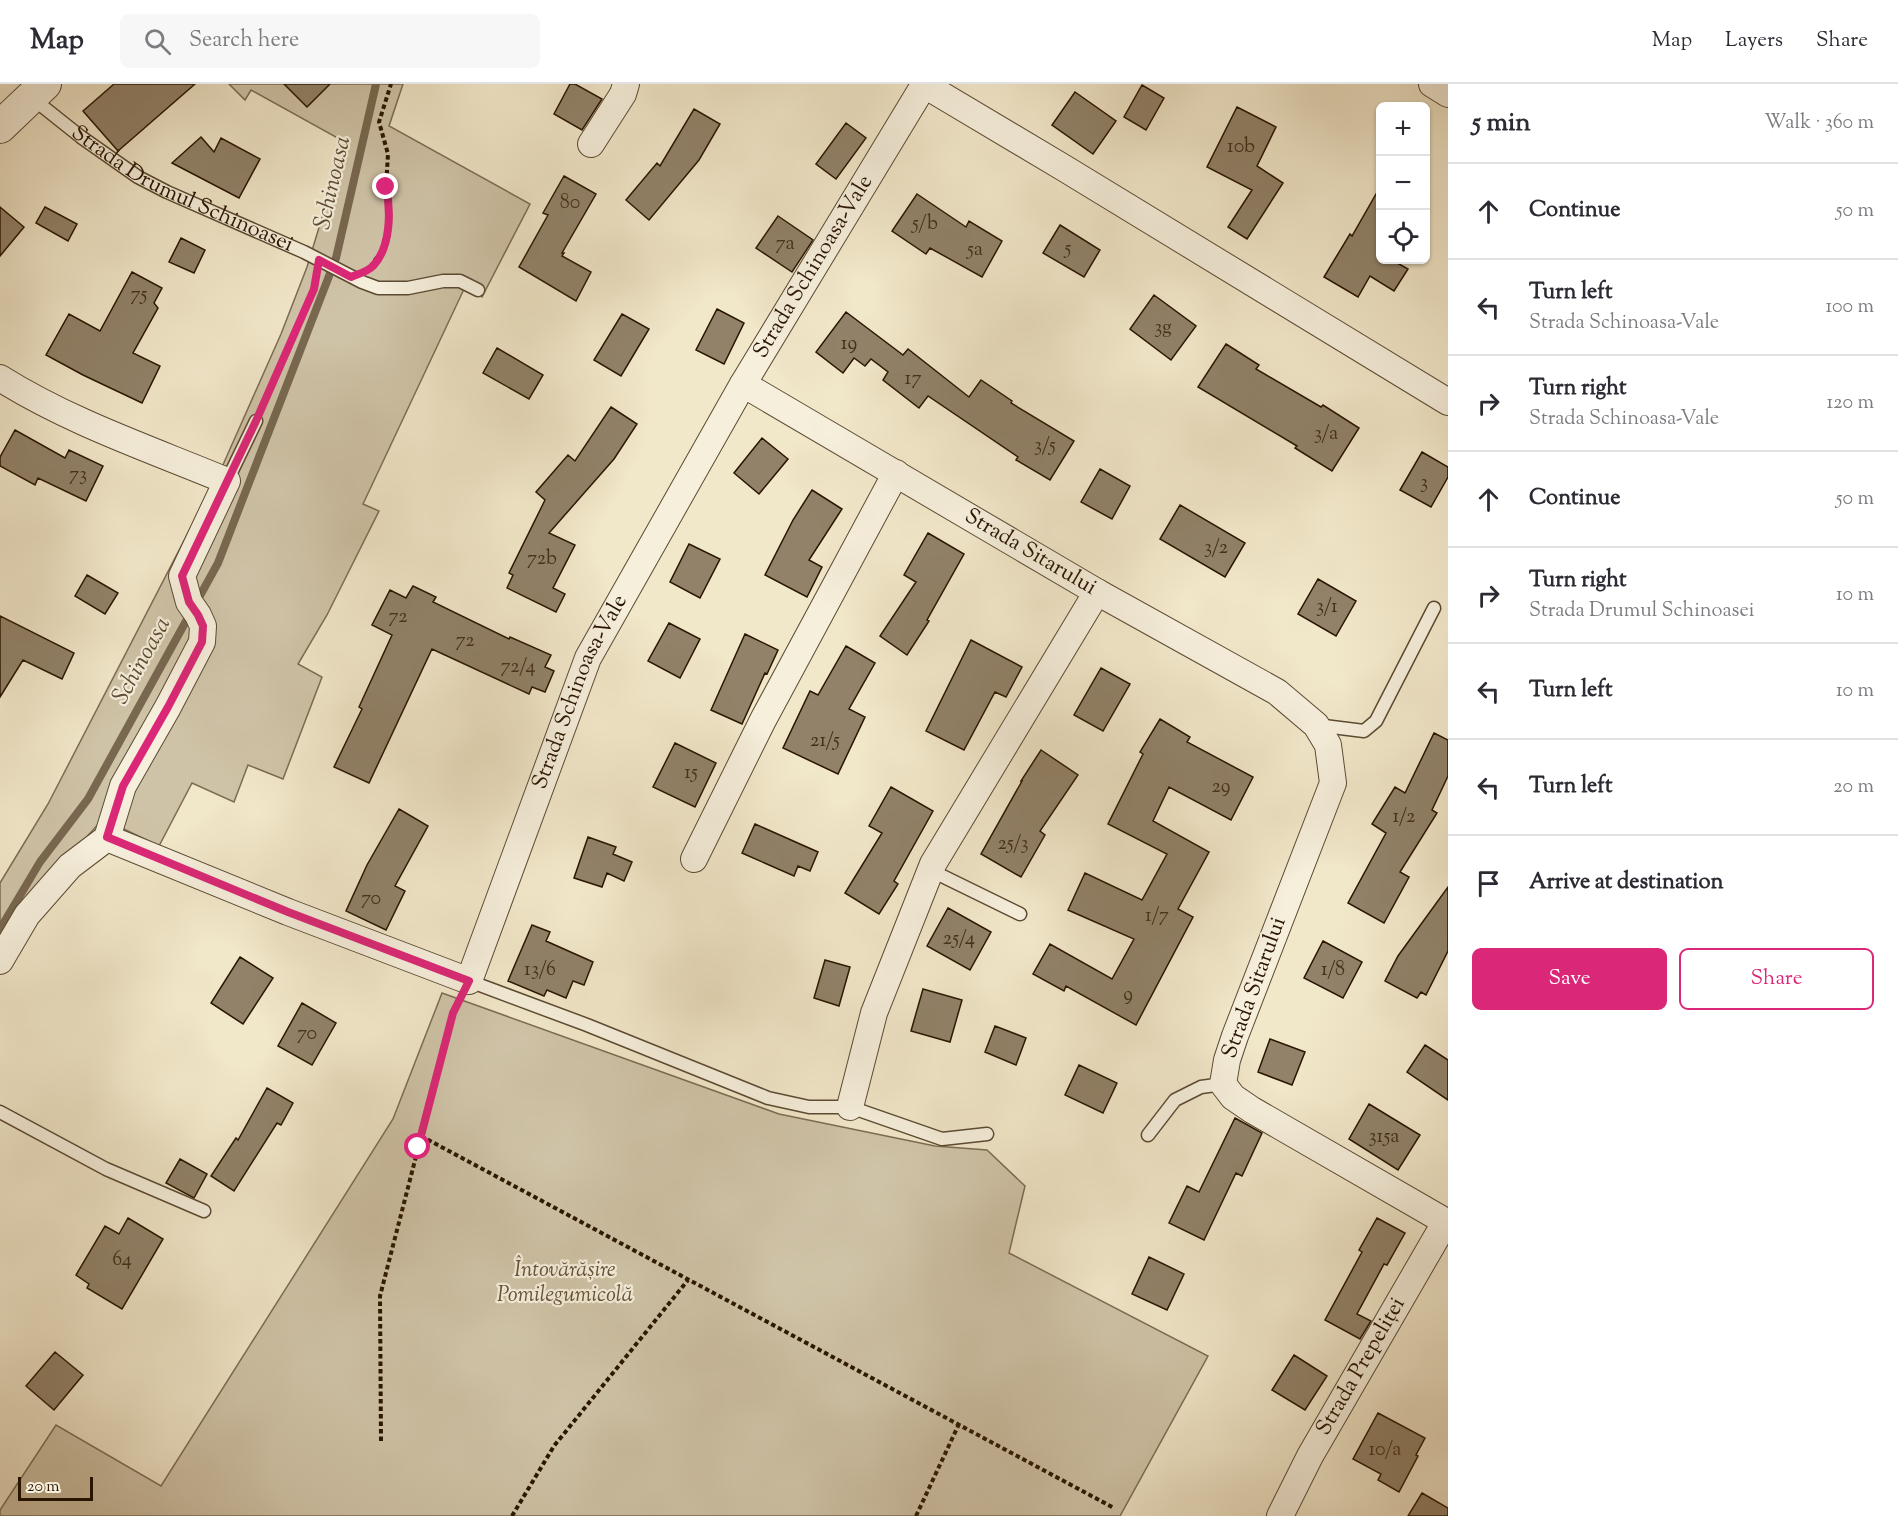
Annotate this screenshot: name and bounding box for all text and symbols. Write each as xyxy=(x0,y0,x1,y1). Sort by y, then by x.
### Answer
search box xyxy=(120,14,540,68)
text: Map xyxy=(30,21,84,61)
icon: search xyxy=(141,25,174,58)
text: Search here xyxy=(189,25,299,57)
text: Map xyxy=(1652,26,1692,56)
text: Layers xyxy=(1725,26,1783,56)
text: Share xyxy=(1816,26,1868,56)
map controls xyxy=(1376,102,1430,264)
button: + xyxy=(1376,102,1430,156)
text: 5 min xyxy=(1472,105,1531,142)
text: Walk · 360 m xyxy=(1764,109,1874,138)
street label: Strada Drumul Schinoasei xyxy=(63,118,298,261)
water label: Schinoasa xyxy=(306,133,360,233)
house number: 10b xyxy=(1227,133,1255,162)
button: − xyxy=(1376,156,1430,210)
street label: Strada Schinoasa-Vale xyxy=(746,169,882,365)
route end xyxy=(372,173,398,199)
house number: 80 xyxy=(560,189,580,218)
icon: ahead xyxy=(1472,195,1505,228)
text: Continue xyxy=(1529,195,1620,227)
text: 50 m xyxy=(1836,197,1874,226)
house number: 5/b xyxy=(911,210,938,239)
button: locate xyxy=(1376,210,1430,264)
house number: 7a xyxy=(775,230,795,259)
house number: 5 xyxy=(1064,235,1072,264)
house number: 5a xyxy=(966,236,983,265)
text: Turn left xyxy=(1529,277,1612,309)
house number: 75 xyxy=(131,281,148,310)
icon: left xyxy=(1472,291,1505,324)
text: 100 m xyxy=(1825,293,1874,322)
text: Strada Schinoasa-Vale xyxy=(1529,309,1719,338)
house number: 3g xyxy=(1154,314,1172,343)
house number: 19 xyxy=(841,330,857,359)
house number: 17 xyxy=(905,365,921,394)
text: Turn right xyxy=(1529,373,1626,405)
icon: right xyxy=(1472,387,1505,420)
text: 120 m xyxy=(1826,389,1874,418)
text: Strada Schinoasa-Vale xyxy=(1529,405,1719,434)
house number: 3/a xyxy=(1314,420,1338,449)
house number: 3/5 xyxy=(1034,432,1056,461)
house number: 73 xyxy=(69,461,87,490)
house number: 3 xyxy=(1420,469,1428,498)
icon: ahead xyxy=(1472,483,1505,516)
text: Continue xyxy=(1529,483,1620,515)
text: 50 m xyxy=(1836,485,1874,514)
street label: Strada Sitarului xyxy=(958,501,1102,604)
house number: 3/2 xyxy=(1204,534,1228,563)
house number: 72b xyxy=(527,545,557,574)
text: Turn right xyxy=(1529,565,1626,597)
icon: right xyxy=(1472,579,1505,612)
text: 10 m xyxy=(1836,581,1874,610)
street label: Strada Schinoasa-Vale xyxy=(525,589,636,794)
house number: 3/1 xyxy=(1316,593,1338,622)
text: Strada Drumul Schinoasei xyxy=(1529,597,1754,626)
house number: 72 xyxy=(388,603,408,632)
water label: Schinoasa xyxy=(104,611,180,711)
house number: 72 xyxy=(455,627,475,656)
house number: 72/4 xyxy=(500,653,536,682)
icon: left xyxy=(1472,675,1505,708)
text: Turn left xyxy=(1529,675,1612,707)
text: 10 m xyxy=(1836,677,1874,706)
house number: 21/5 xyxy=(810,727,840,756)
house number: 15 xyxy=(684,759,698,788)
icon: left xyxy=(1472,771,1505,804)
text: Turn left xyxy=(1529,771,1612,803)
house number: 29 xyxy=(1211,773,1231,802)
text: 20 m xyxy=(1833,773,1874,802)
house number: 1/2 xyxy=(1393,803,1415,832)
house number: 25/3 xyxy=(997,830,1029,859)
icon: arrive xyxy=(1472,867,1505,900)
text: Arrive at destination xyxy=(1529,867,1724,899)
house number: 70 xyxy=(361,885,381,914)
house number: 1/7 xyxy=(1145,902,1169,931)
street label: Strada Sitarului xyxy=(1215,913,1295,1063)
house number: 25/4 xyxy=(943,925,975,954)
button: Save xyxy=(1472,948,1667,1010)
button: Share xyxy=(1679,948,1874,1010)
house number: 13/6 xyxy=(524,956,556,985)
house number: 1/8 xyxy=(1321,956,1345,985)
house number: 9 xyxy=(1123,981,1133,1010)
house number: 70 xyxy=(297,1020,317,1049)
house number: 315a xyxy=(1369,1123,1399,1152)
route start xyxy=(404,1133,430,1159)
house number: 64 xyxy=(112,1246,132,1275)
park label: Întovărășire Pomilegumicolă xyxy=(497,1255,633,1312)
street label: Strada Prepeliței xyxy=(1309,1292,1414,1442)
house number: 10/a xyxy=(1369,1436,1401,1465)
scale bar xyxy=(18,1474,93,1502)
text: 20 m xyxy=(27,1476,60,1499)

